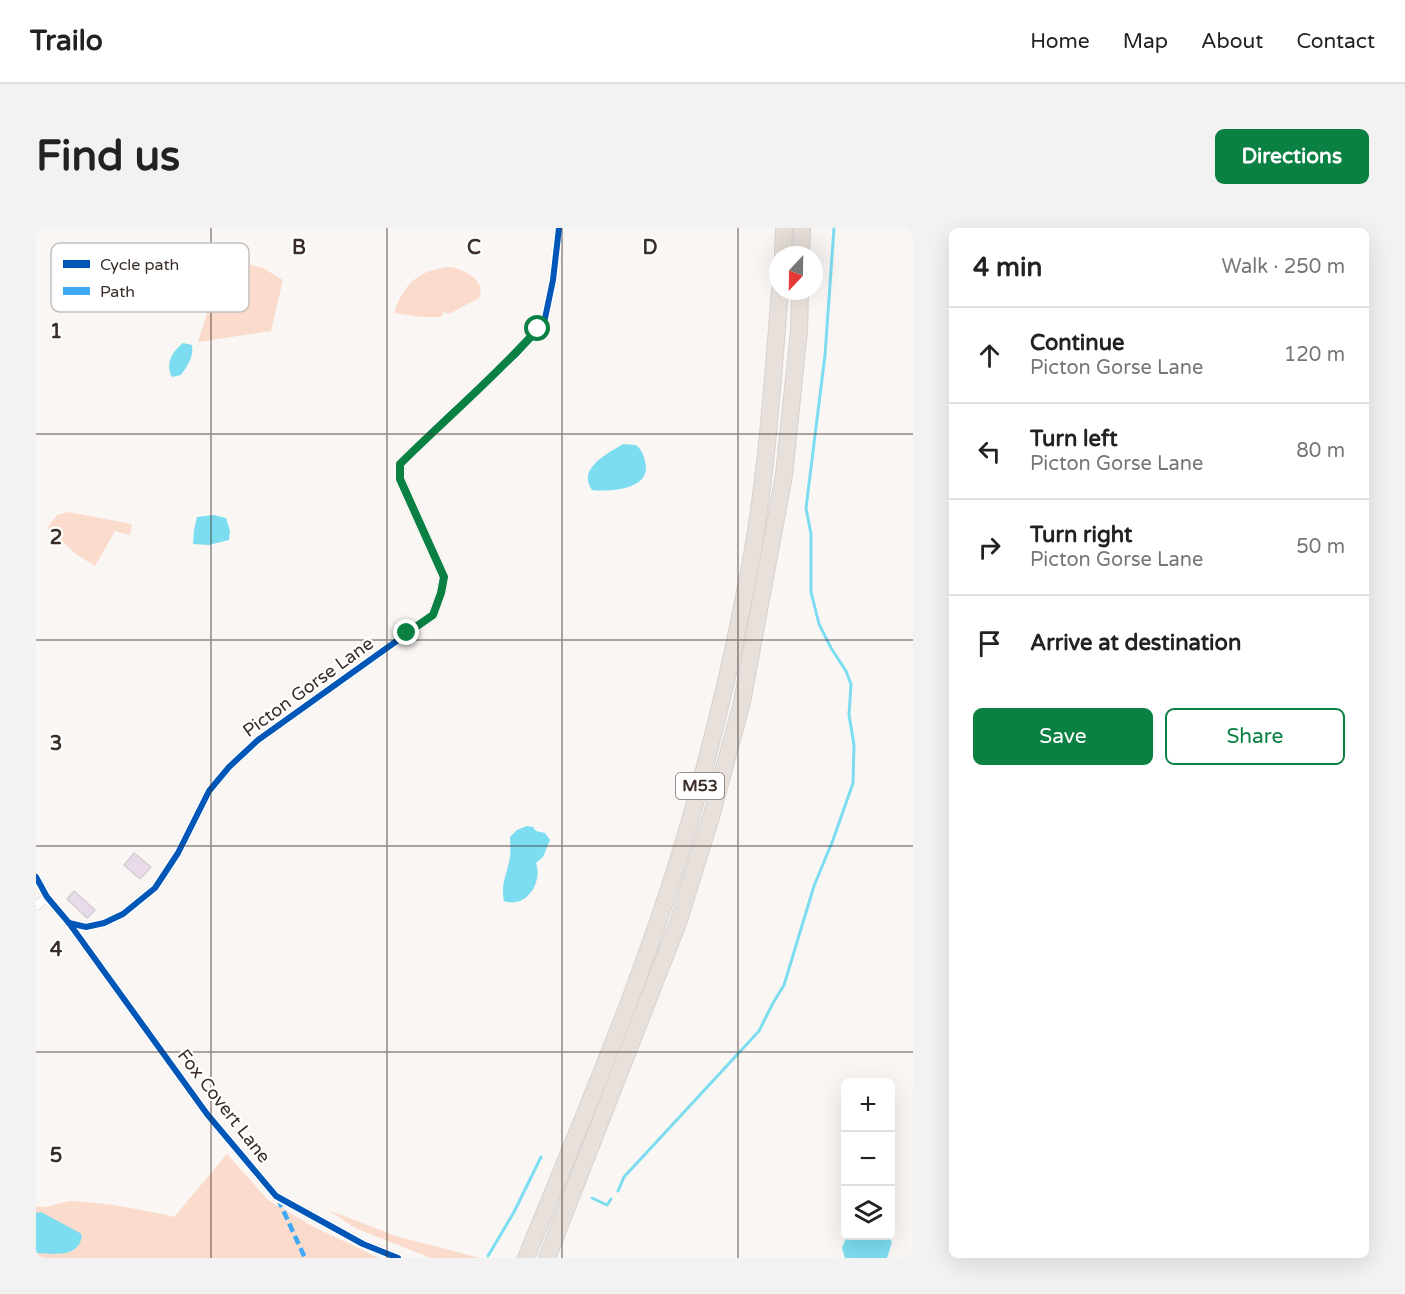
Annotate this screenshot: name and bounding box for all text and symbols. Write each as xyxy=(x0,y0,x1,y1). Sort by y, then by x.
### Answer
text: Trailo xyxy=(30,24,103,58)
text: Home xyxy=(1030,29,1090,54)
text: Map xyxy=(1123,29,1168,54)
text: About xyxy=(1201,29,1263,54)
text: Contact xyxy=(1296,29,1375,54)
button: Directions xyxy=(1215,129,1369,184)
text: Find us xyxy=(36,131,180,182)
text: B xyxy=(292,236,306,260)
text: C xyxy=(467,236,481,260)
text: D xyxy=(642,236,658,260)
legend xyxy=(51,243,249,312)
north arrow xyxy=(769,246,823,300)
text: 4 min xyxy=(973,252,1042,283)
text: Cycle path xyxy=(100,255,179,275)
text: Walk · 250 m xyxy=(1222,255,1345,279)
text: Path xyxy=(100,282,135,302)
route start xyxy=(524,315,550,341)
text: 1 xyxy=(50,320,62,344)
text: Continue xyxy=(1030,330,1125,356)
icon: ahead xyxy=(973,339,1006,372)
text: 120 m xyxy=(1284,343,1345,367)
text: Picton Gorse Lane xyxy=(1030,356,1203,380)
text: Turn left xyxy=(1030,426,1118,452)
icon: left xyxy=(973,435,1006,468)
text: 80 m xyxy=(1296,439,1345,463)
text: Picton Gorse Lane xyxy=(1030,452,1203,476)
text: Turn right xyxy=(1030,522,1132,548)
text: 2 xyxy=(50,526,62,550)
icon: right xyxy=(973,531,1006,564)
text: 50 m xyxy=(1296,535,1345,559)
text: Picton Gorse Lane xyxy=(1030,548,1203,572)
route end xyxy=(393,619,419,645)
icon: arrive xyxy=(973,627,1006,660)
text: Arrive at destination xyxy=(1030,630,1241,656)
street label: Picton Gorse Lane xyxy=(238,632,378,742)
button: Save xyxy=(973,708,1153,765)
button: Share xyxy=(1165,708,1345,765)
text: 3 xyxy=(50,732,62,756)
road number: M53 xyxy=(676,773,724,799)
text: 4 xyxy=(50,938,63,962)
street label: Fox Covert Lane xyxy=(173,1045,275,1167)
map controls xyxy=(841,1078,895,1240)
button: + xyxy=(841,1078,895,1132)
button: − xyxy=(841,1132,895,1186)
text: 5 xyxy=(50,1144,62,1168)
button: layers xyxy=(841,1186,895,1240)

